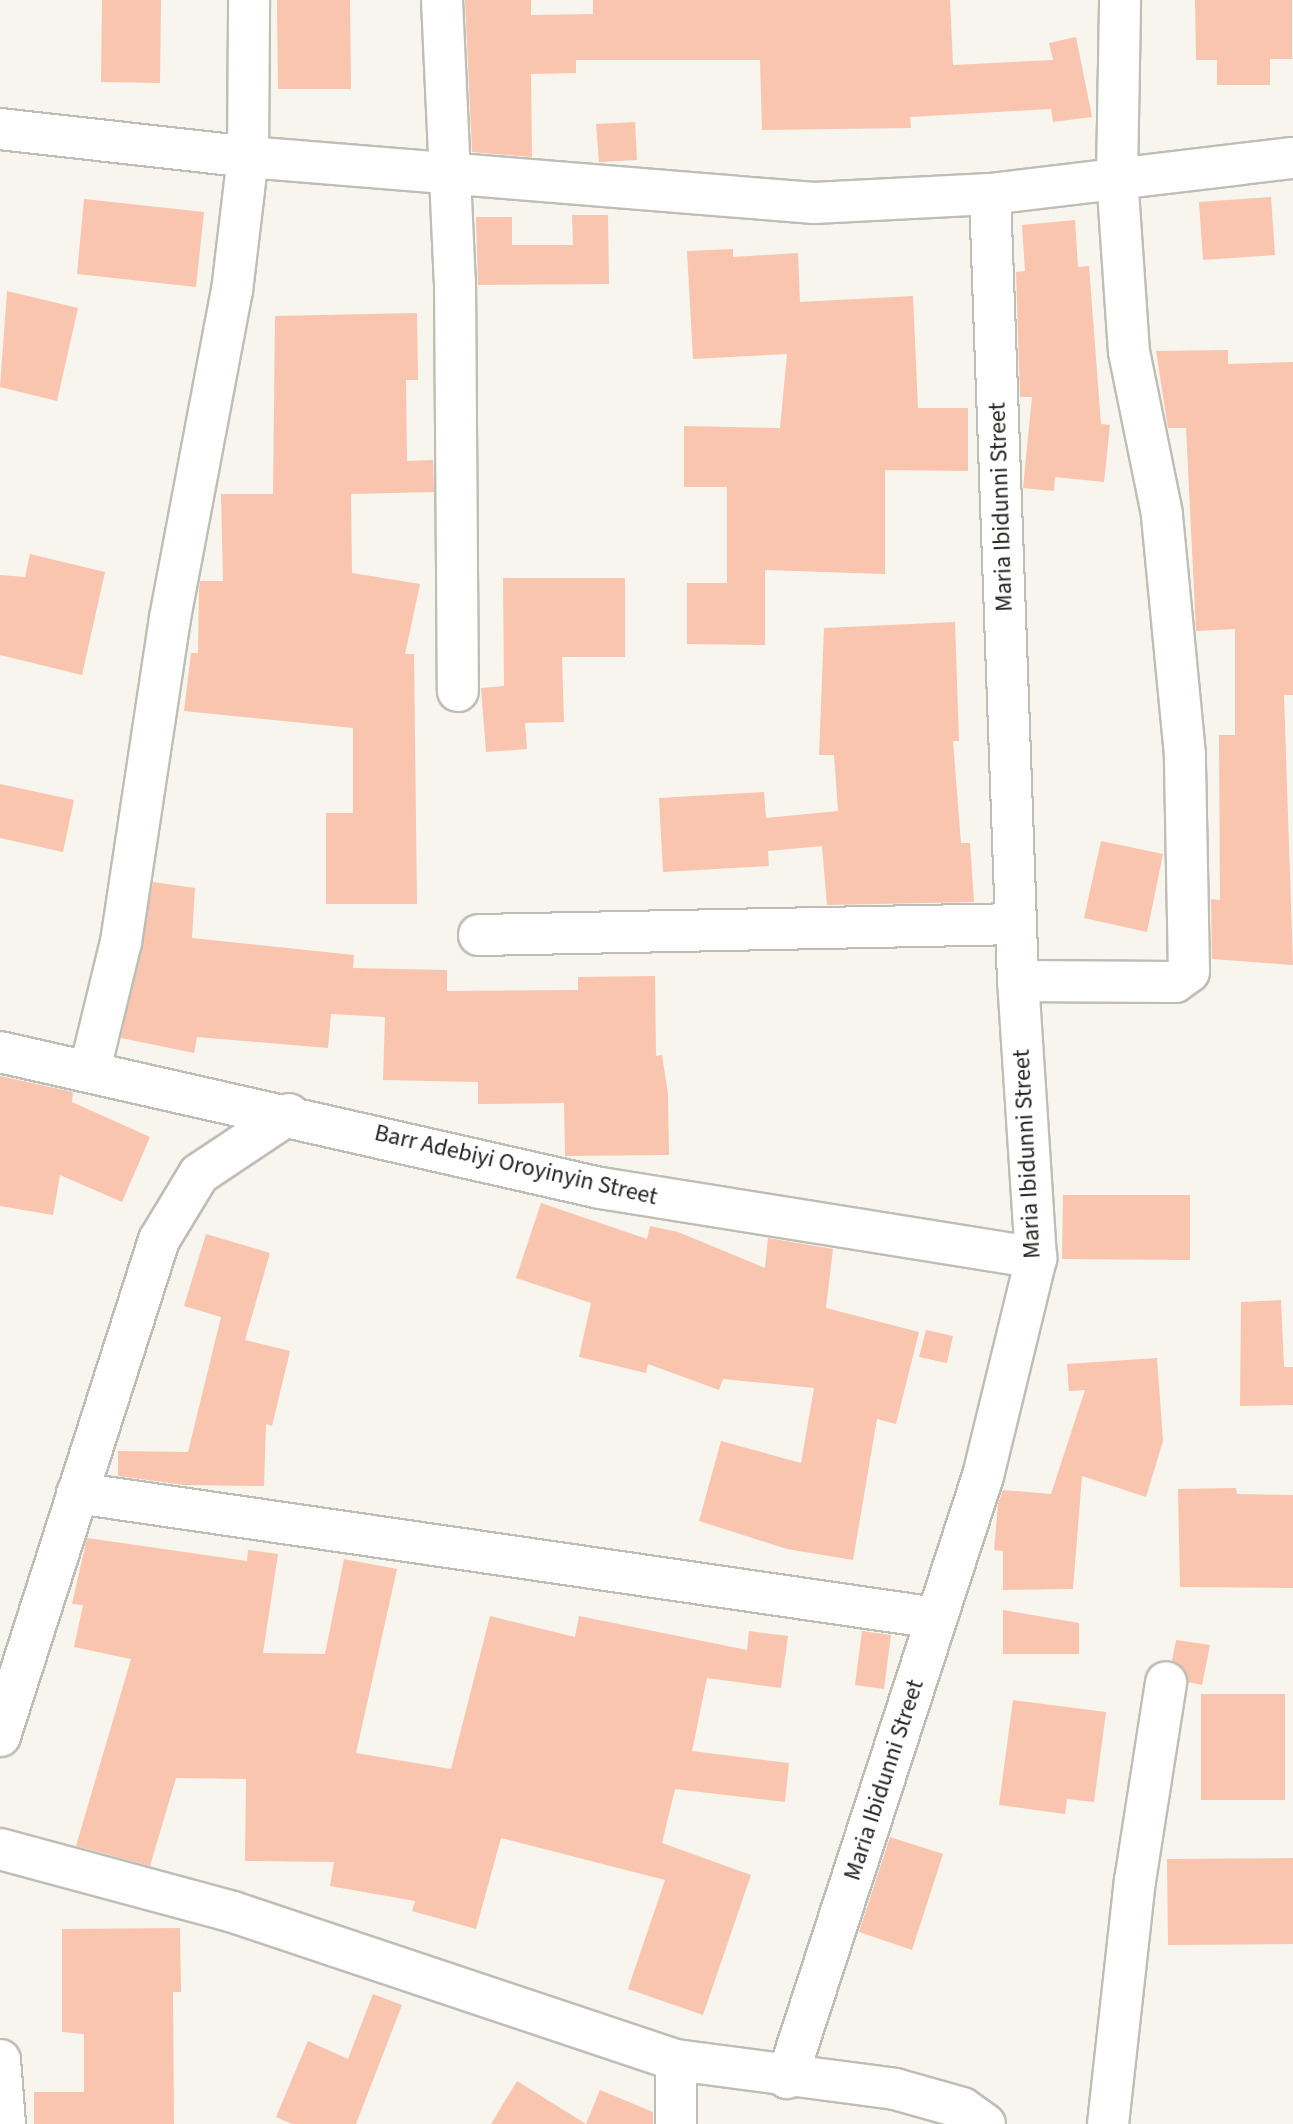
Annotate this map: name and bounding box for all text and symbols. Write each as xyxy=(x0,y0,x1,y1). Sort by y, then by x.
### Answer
street label: Maria Ibidunni Street xyxy=(983,402,1019,612)
street label: Maria Ibidunni Street xyxy=(1007,1049,1047,1259)
street label: Barr Adebiyi Oroyinyin Street xyxy=(372,1118,660,1212)
street label: Maria Ibidunni Street xyxy=(838,1676,930,1884)

